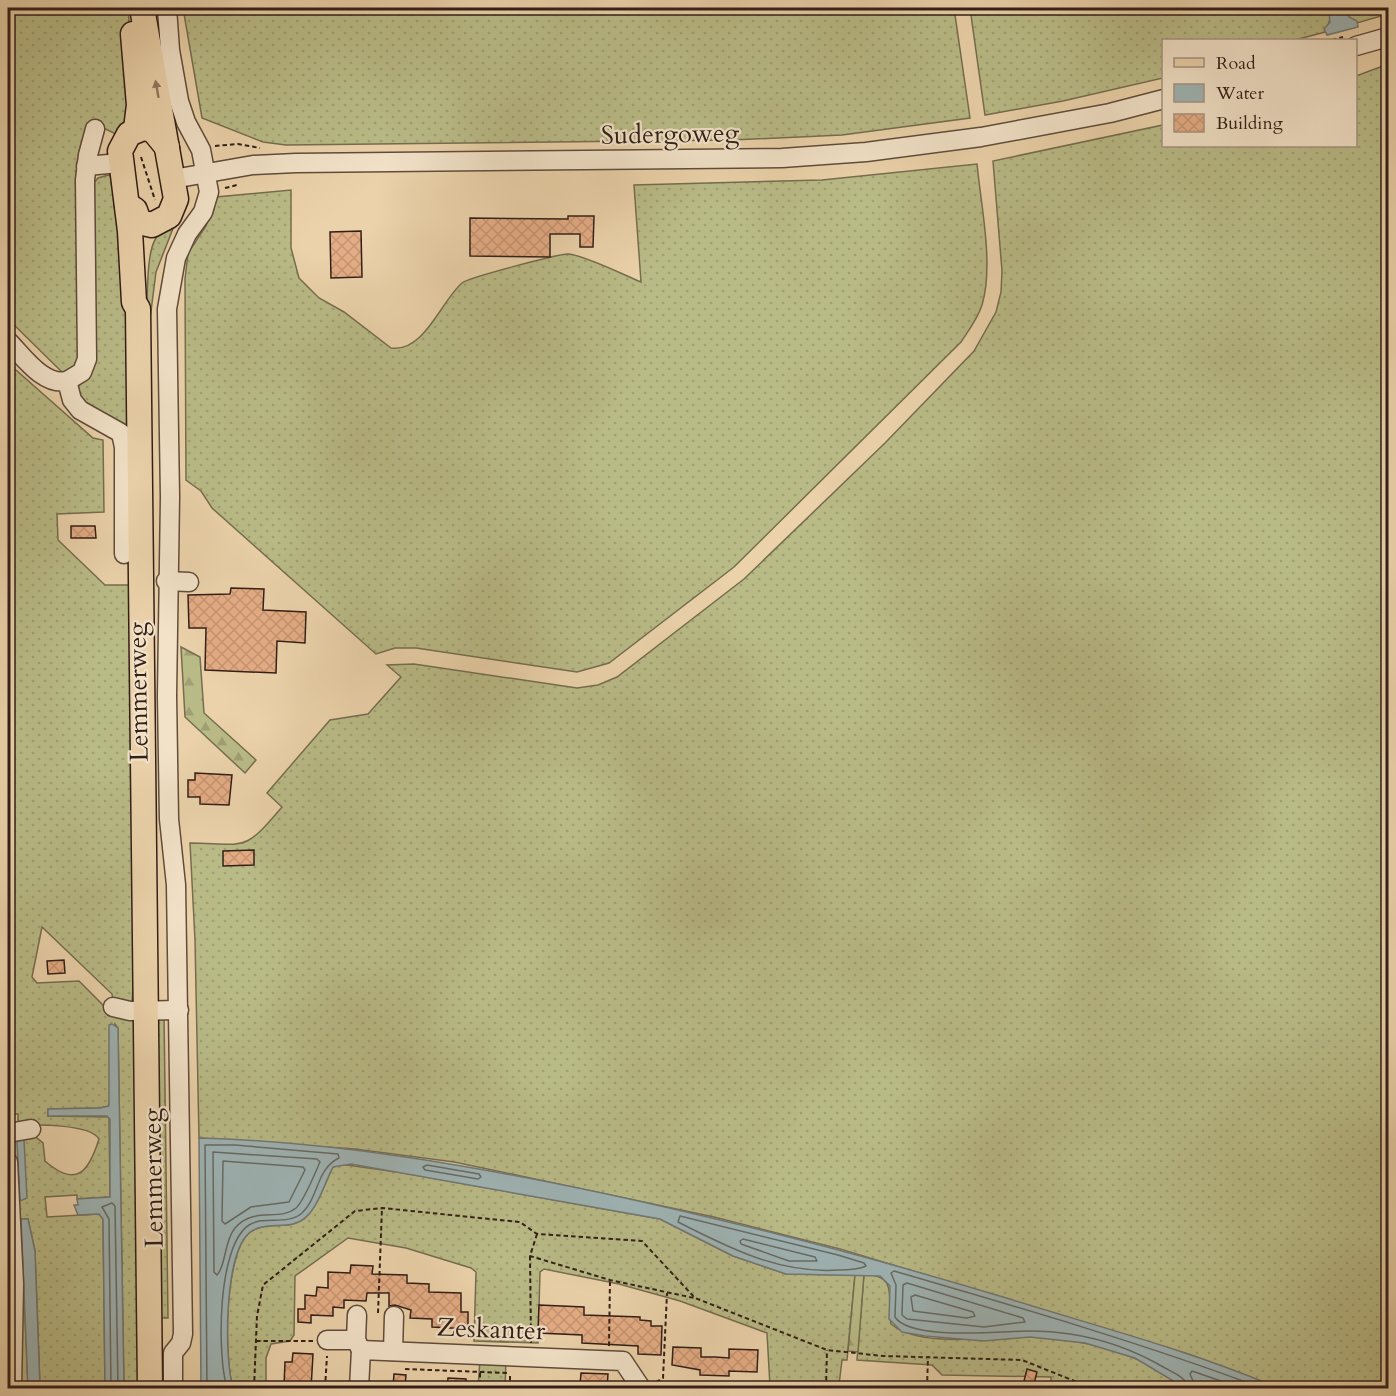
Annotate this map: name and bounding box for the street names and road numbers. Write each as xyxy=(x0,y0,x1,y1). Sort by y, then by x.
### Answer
street label: Sudergoweg xyxy=(601,115,740,153)
street label: Lemmerweg xyxy=(119,621,157,762)
street label: Lemmerweg xyxy=(134,1107,172,1248)
street label: Zeskanter xyxy=(436,1310,546,1348)

